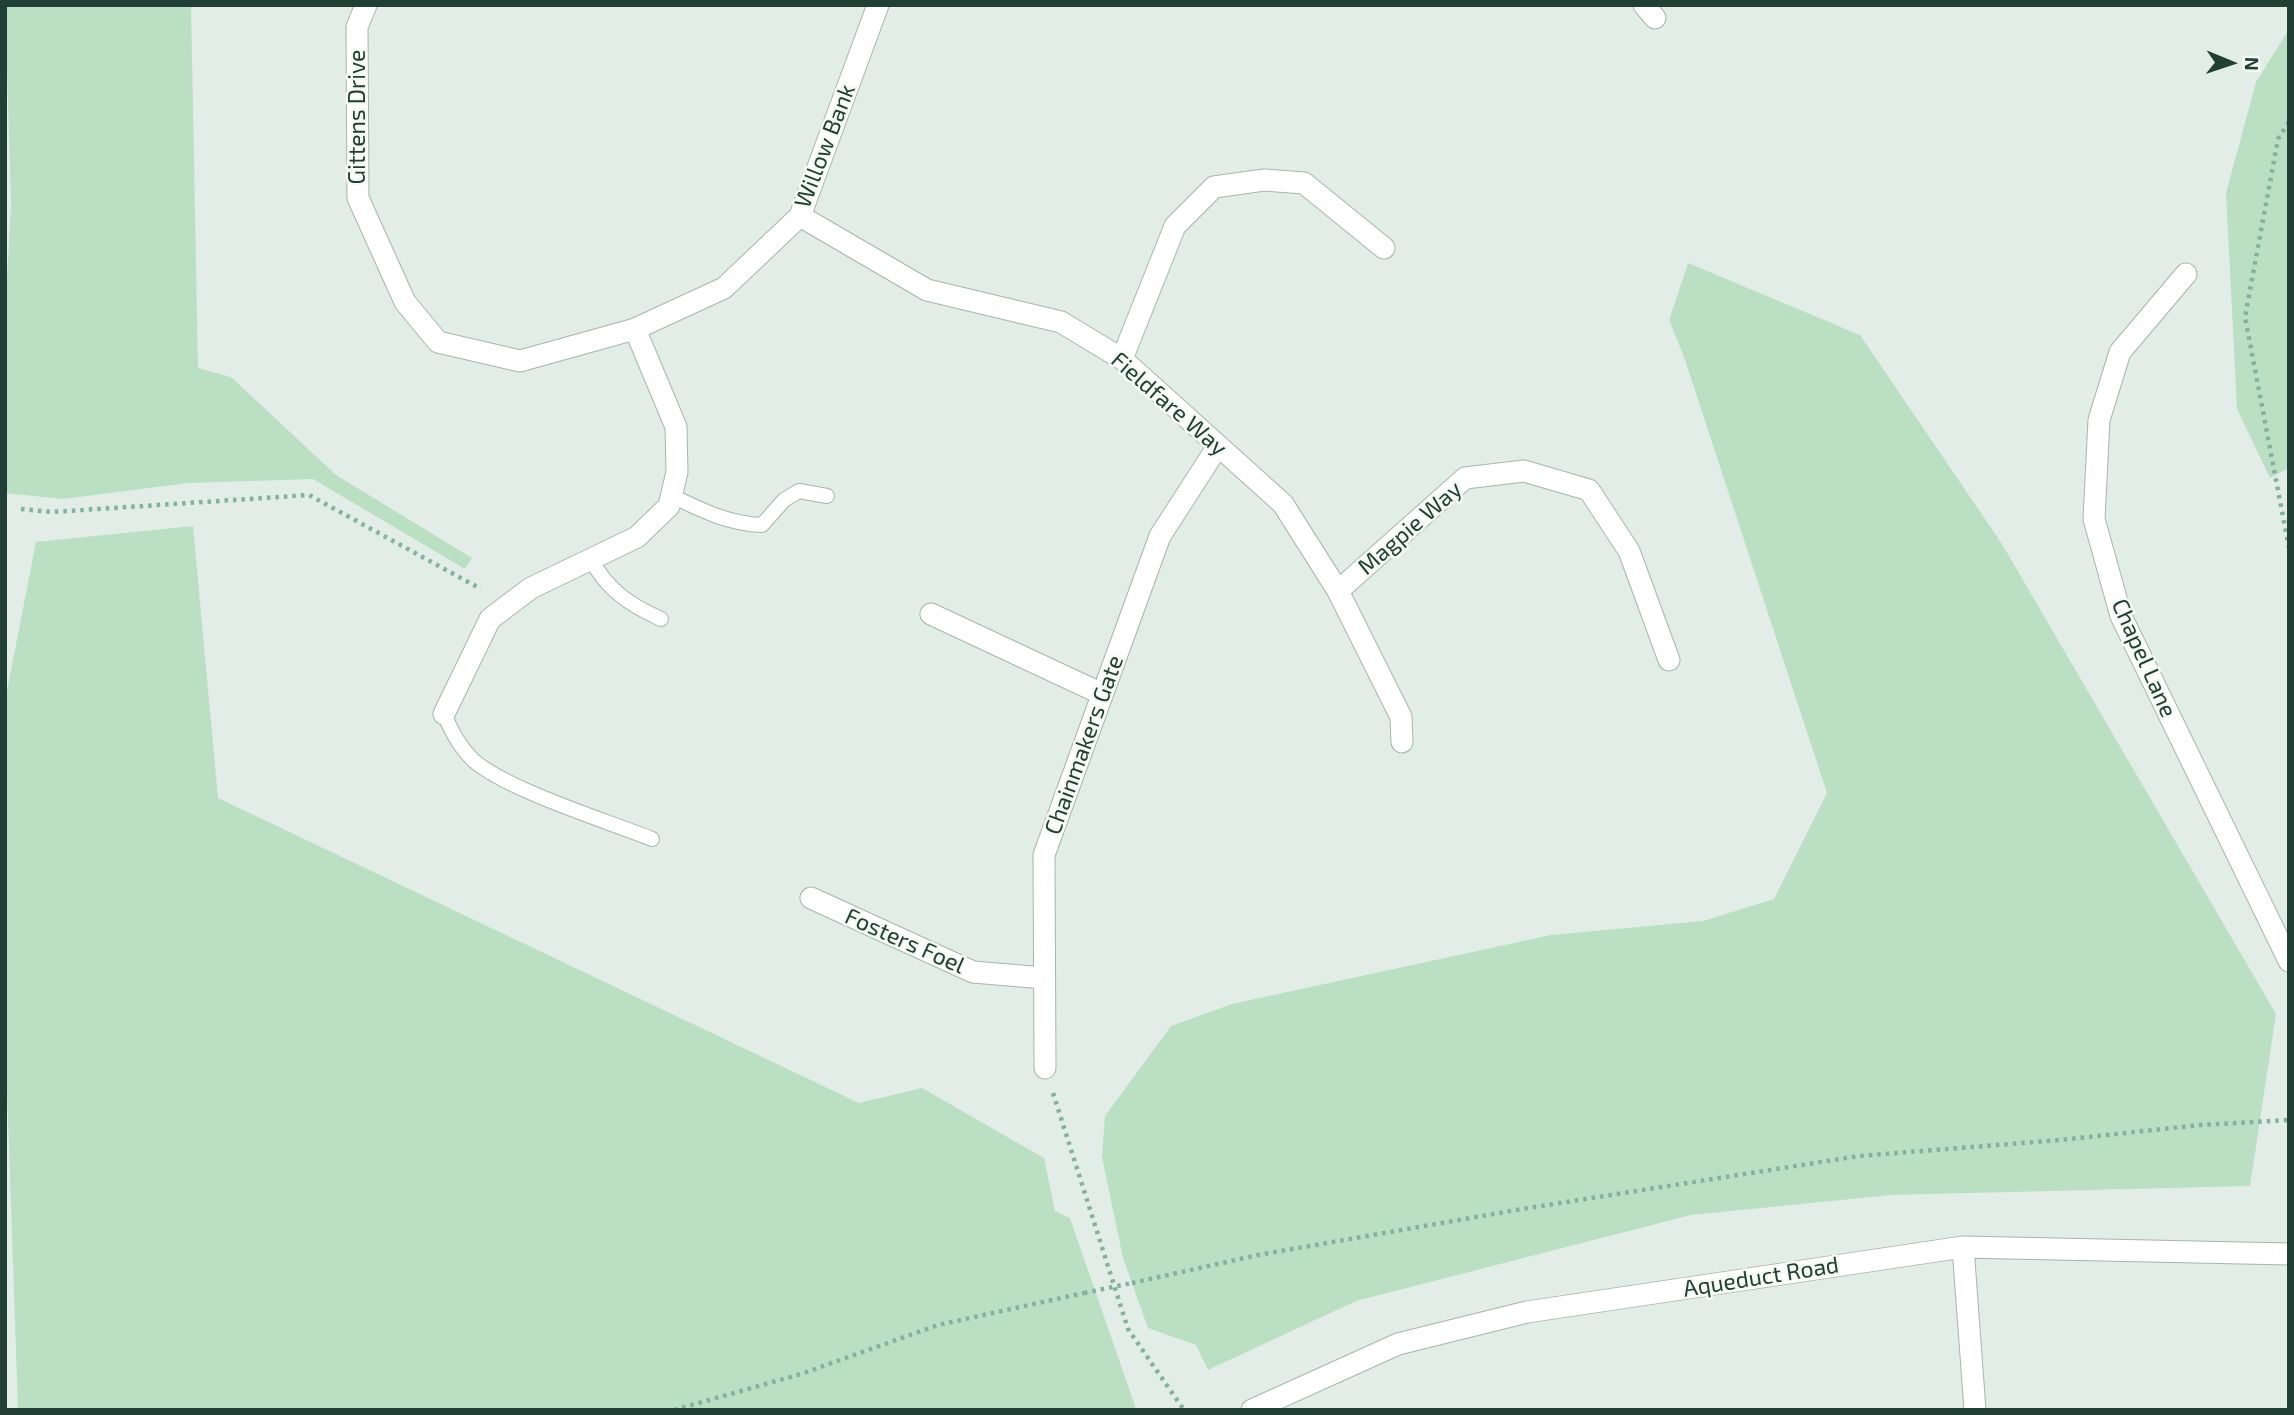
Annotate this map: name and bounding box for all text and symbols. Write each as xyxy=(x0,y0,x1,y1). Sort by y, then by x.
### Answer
north arrow xyxy=(2196,28,2266,98)
street label: Gittens Drive xyxy=(343,50,371,184)
text: N xyxy=(2241,56,2264,71)
street label: Willow Bank xyxy=(789,80,861,212)
street label: Fieldfare Way xyxy=(1105,346,1233,462)
street label: Magpie Way xyxy=(1352,475,1468,581)
street label: Chapel Lane xyxy=(2106,594,2182,722)
street label: Chainmakers Gate xyxy=(1039,652,1129,838)
street label: Fosters Foel xyxy=(841,902,969,980)
street label: Aqueduct Road xyxy=(1681,1251,1841,1303)

